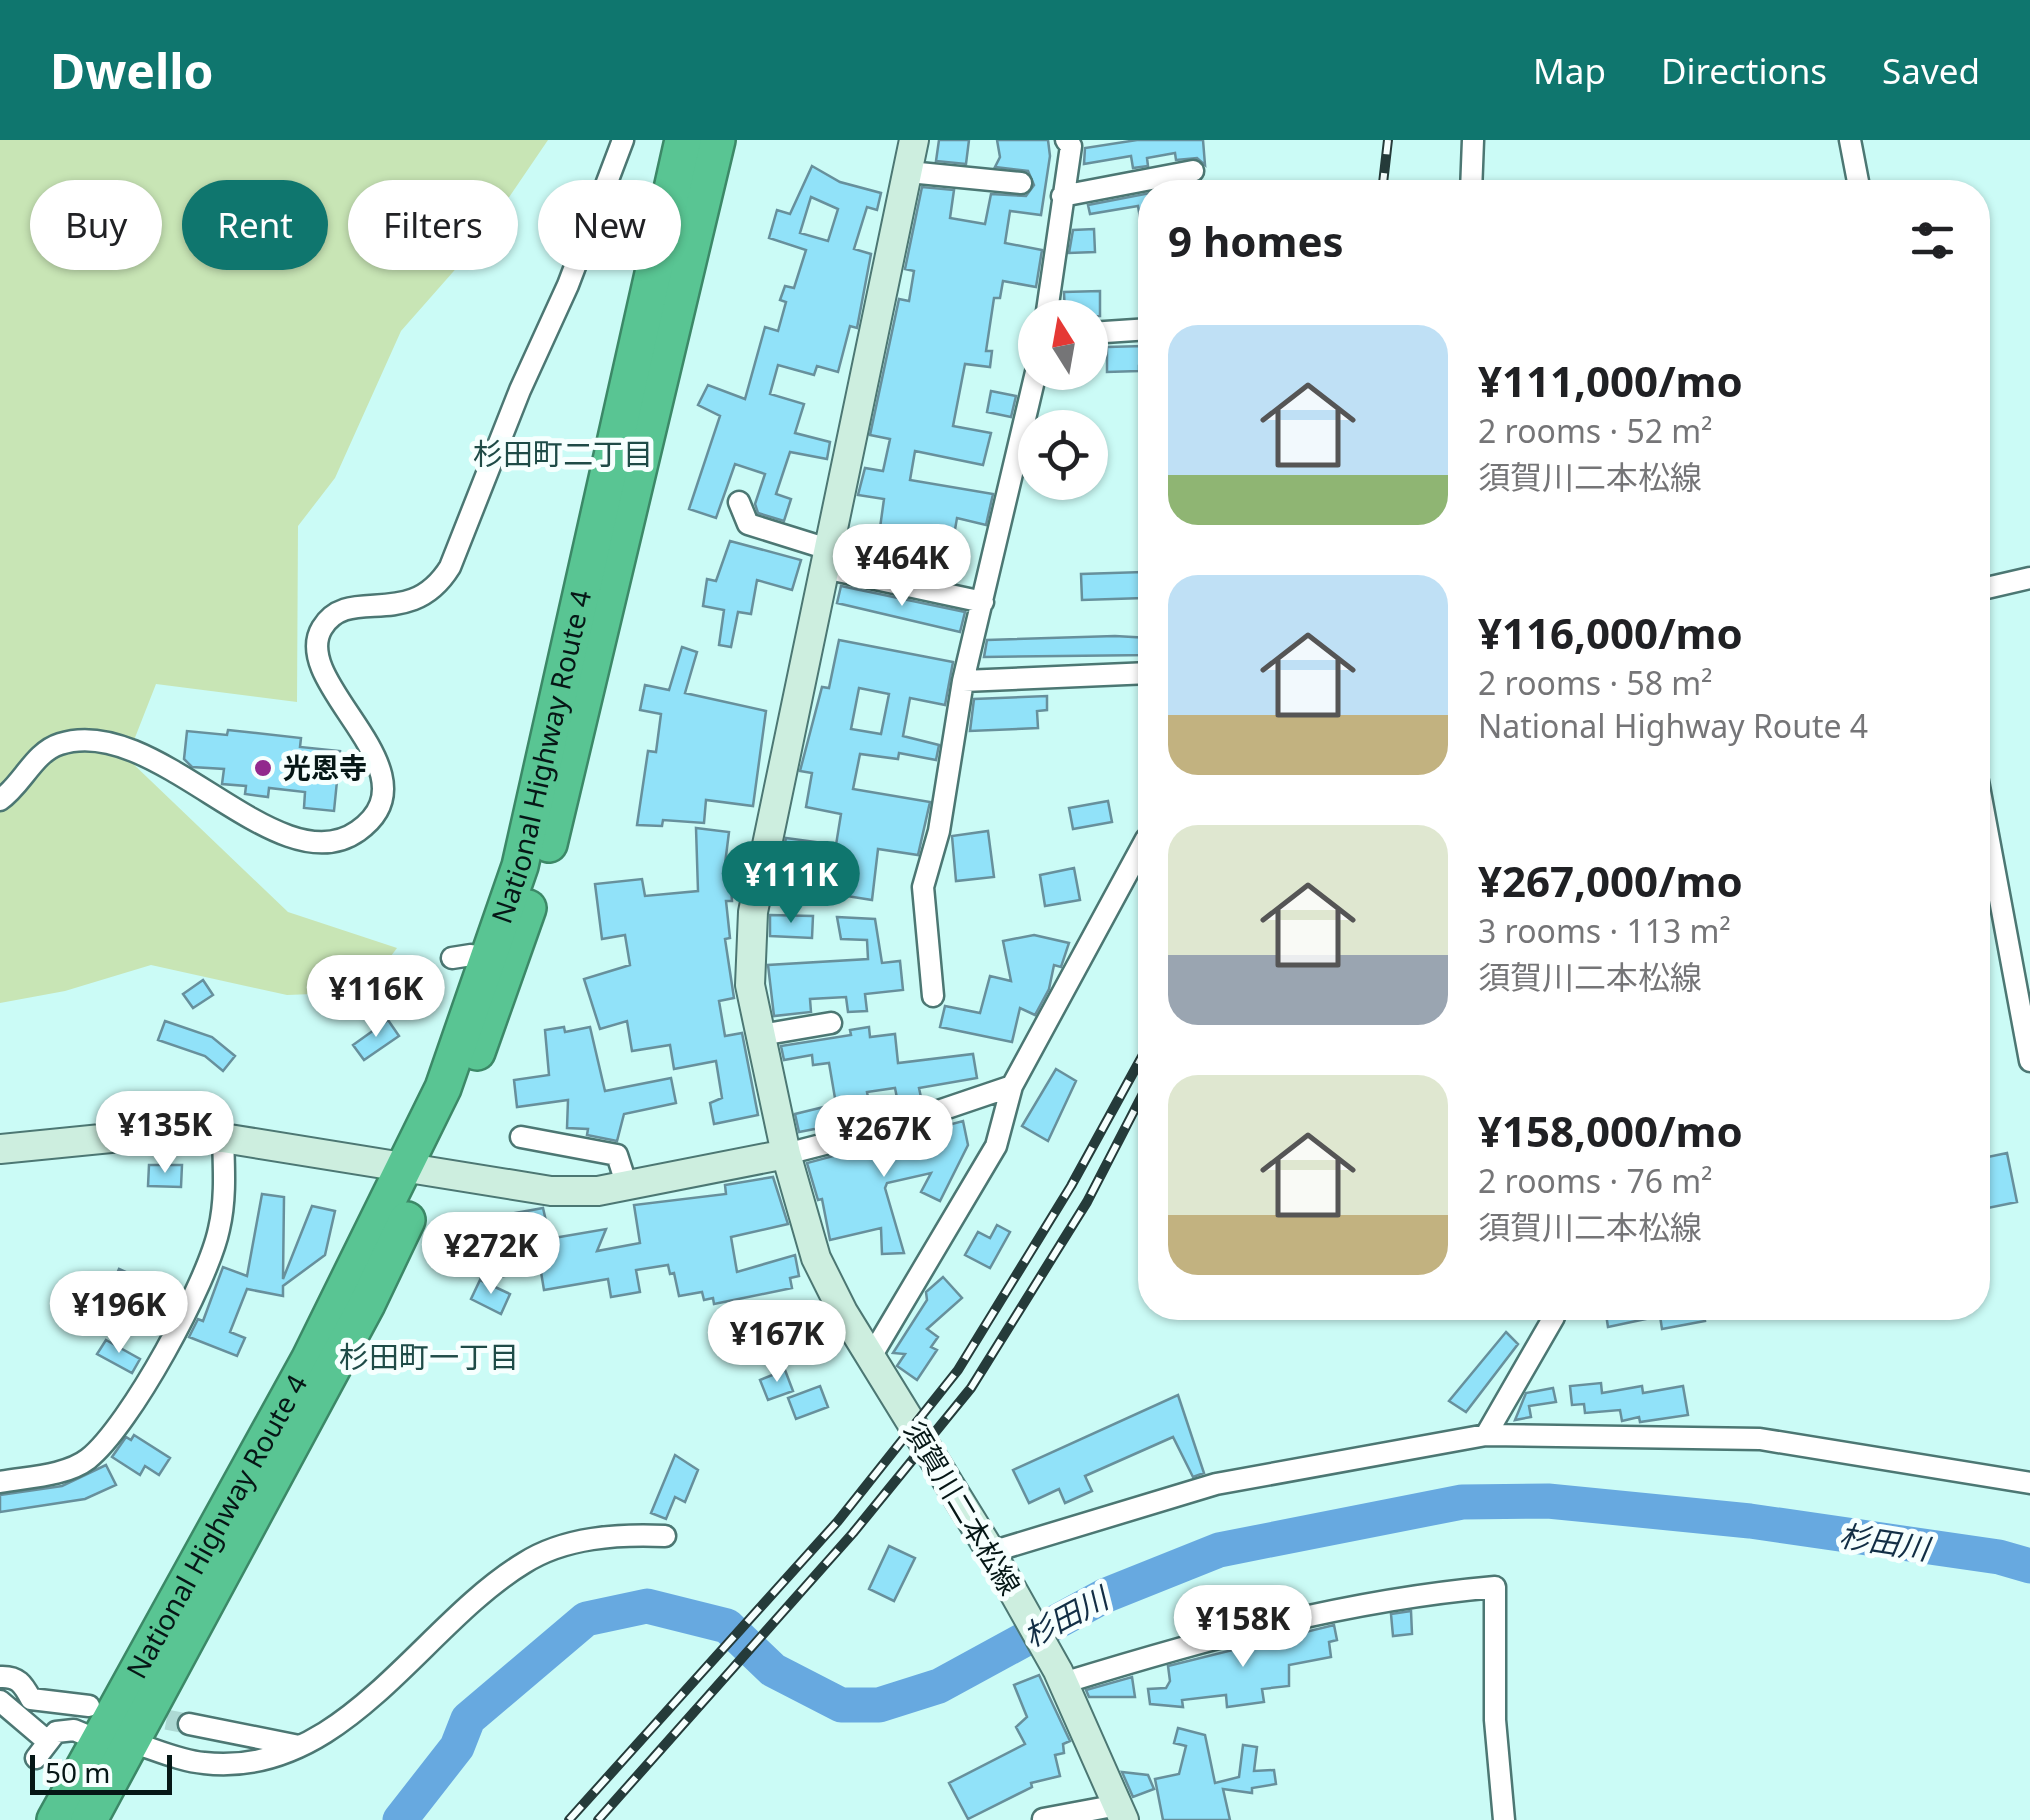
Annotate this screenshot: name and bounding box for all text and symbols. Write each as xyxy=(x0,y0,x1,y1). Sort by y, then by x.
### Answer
text: Dwello xyxy=(50,38,214,103)
text: Map xyxy=(1533,47,1606,94)
text: Directions xyxy=(1661,47,1827,94)
text: Saved xyxy=(1882,47,1980,94)
chip: Buy xyxy=(30,180,162,270)
chip: Rent xyxy=(182,180,328,270)
chip: Filters xyxy=(348,180,518,270)
chip: New xyxy=(538,180,681,270)
text: 9 homes xyxy=(1168,212,1344,269)
icon: filters xyxy=(1905,213,1960,268)
north arrow xyxy=(1018,300,1108,390)
map controls xyxy=(1018,300,1108,500)
text: ¥111,000/mo xyxy=(1478,352,1743,409)
icon: home xyxy=(1248,365,1368,485)
text: 2 rooms · 52 m² xyxy=(1478,409,1712,452)
button: locate xyxy=(1018,410,1108,500)
district label: 杉田町二丁目 xyxy=(473,433,653,474)
text: 須賀川二本松線 xyxy=(1478,455,1702,498)
pin: ¥464K xyxy=(832,524,972,609)
text: ¥464K xyxy=(855,535,949,578)
street label: National Highway Route 4 xyxy=(482,586,599,928)
text: ¥116,000/mo xyxy=(1478,604,1743,661)
icon: home xyxy=(1248,615,1368,735)
text: 2 rooms · 58 m² xyxy=(1478,661,1712,704)
text: National Highway Route 4 xyxy=(1478,704,1868,747)
place label: 光恩寺 xyxy=(283,748,367,786)
marker: 光恩寺 xyxy=(252,757,274,779)
pin: ¥111K xyxy=(721,841,861,926)
text: ¥111K xyxy=(744,852,838,895)
text: ¥267,000/mo xyxy=(1478,852,1743,909)
icon: home xyxy=(1248,865,1368,985)
text: 3 rooms · 113 m² xyxy=(1478,909,1731,952)
pin: ¥116K xyxy=(306,955,446,1040)
text: 須賀川二本松線 xyxy=(1478,955,1702,998)
text: ¥116K xyxy=(329,966,423,1009)
pin: ¥135K xyxy=(95,1091,235,1176)
pin: ¥267K xyxy=(814,1095,954,1180)
text: ¥135K xyxy=(118,1102,212,1145)
text: ¥158,000/mo xyxy=(1478,1102,1743,1159)
text: ¥267K xyxy=(837,1106,931,1149)
icon: home xyxy=(1248,1115,1368,1235)
text: 2 rooms · 76 m² xyxy=(1478,1159,1712,1202)
text: 須賀川二本松線 xyxy=(1478,1205,1702,1248)
pin: ¥272K xyxy=(421,1212,561,1297)
text: ¥272K xyxy=(444,1223,538,1266)
pin: ¥196K xyxy=(49,1271,189,1356)
text: ¥196K xyxy=(72,1282,166,1325)
pin: ¥167K xyxy=(707,1300,847,1385)
text: ¥167K xyxy=(730,1311,824,1354)
district label: 杉田町一丁目 xyxy=(339,1336,519,1377)
street label: National Highway Route 4 xyxy=(117,1368,315,1685)
street label: 須賀川二本松線 xyxy=(896,1414,1030,1601)
water label: 杉田川 xyxy=(1837,1514,1935,1569)
water label: 杉田川 xyxy=(1016,1576,1117,1656)
pin: ¥158K xyxy=(1173,1585,1313,1670)
text: ¥158K xyxy=(1196,1596,1290,1639)
scale bar xyxy=(30,1750,172,1794)
text: 50 m xyxy=(45,1753,111,1791)

